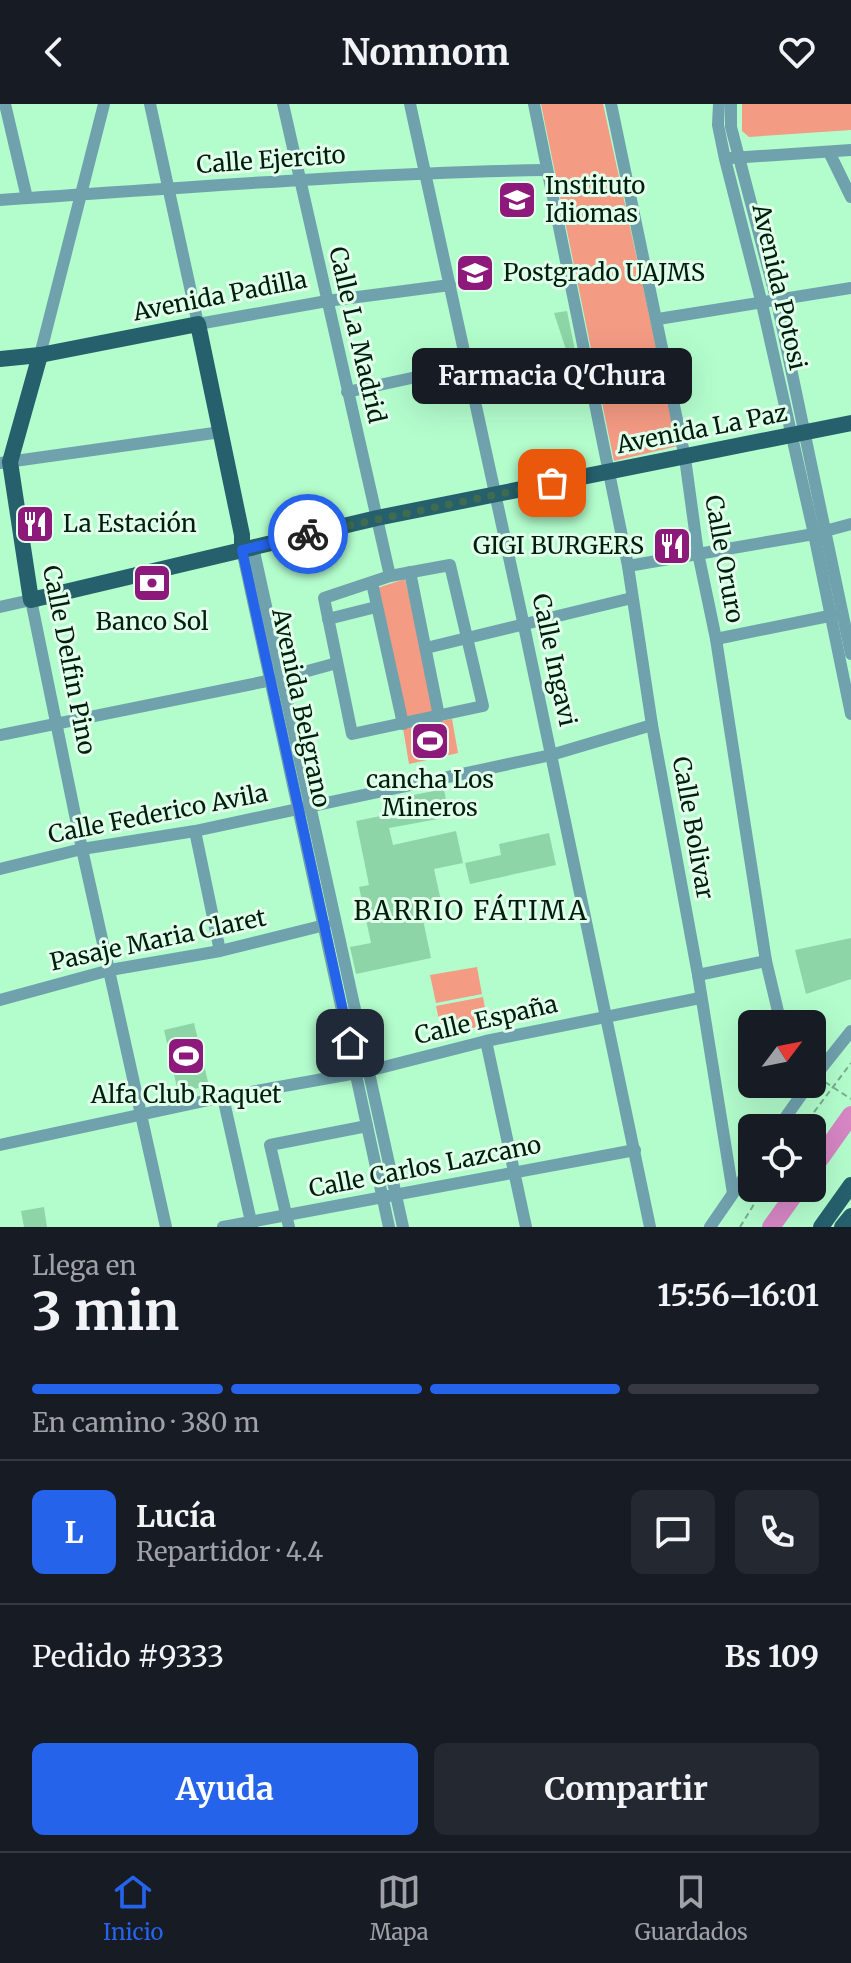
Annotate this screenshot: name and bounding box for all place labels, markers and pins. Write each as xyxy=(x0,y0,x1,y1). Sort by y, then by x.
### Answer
place label: Instituto Idiomas xyxy=(545,170,645,229)
school or university icon: Instituto Idiomas xyxy=(496,179,538,221)
school or university icon: Postgrado UAJMS xyxy=(454,252,496,294)
place label: Postgrado UAJMS xyxy=(503,257,705,288)
callout: Farmacia Q'Chura xyxy=(412,347,692,403)
pin xyxy=(518,449,586,517)
restaurant icon: La Estación xyxy=(14,503,56,545)
place label: La Estación xyxy=(63,508,197,539)
restaurant icon: GIGI BURGERS xyxy=(651,525,693,567)
place label: GIGI BURGERS xyxy=(473,530,644,561)
bank icon: Banco Sol xyxy=(131,562,173,604)
place label: Banco Sol xyxy=(96,606,208,637)
sports icon: cancha Los Mineros xyxy=(409,720,451,762)
place label: cancha Los Mineros xyxy=(366,764,494,823)
pin xyxy=(316,1009,384,1077)
sports icon: Alfa Club Raquet xyxy=(165,1035,207,1077)
place label: Alfa Club Raquet xyxy=(90,1079,282,1110)

